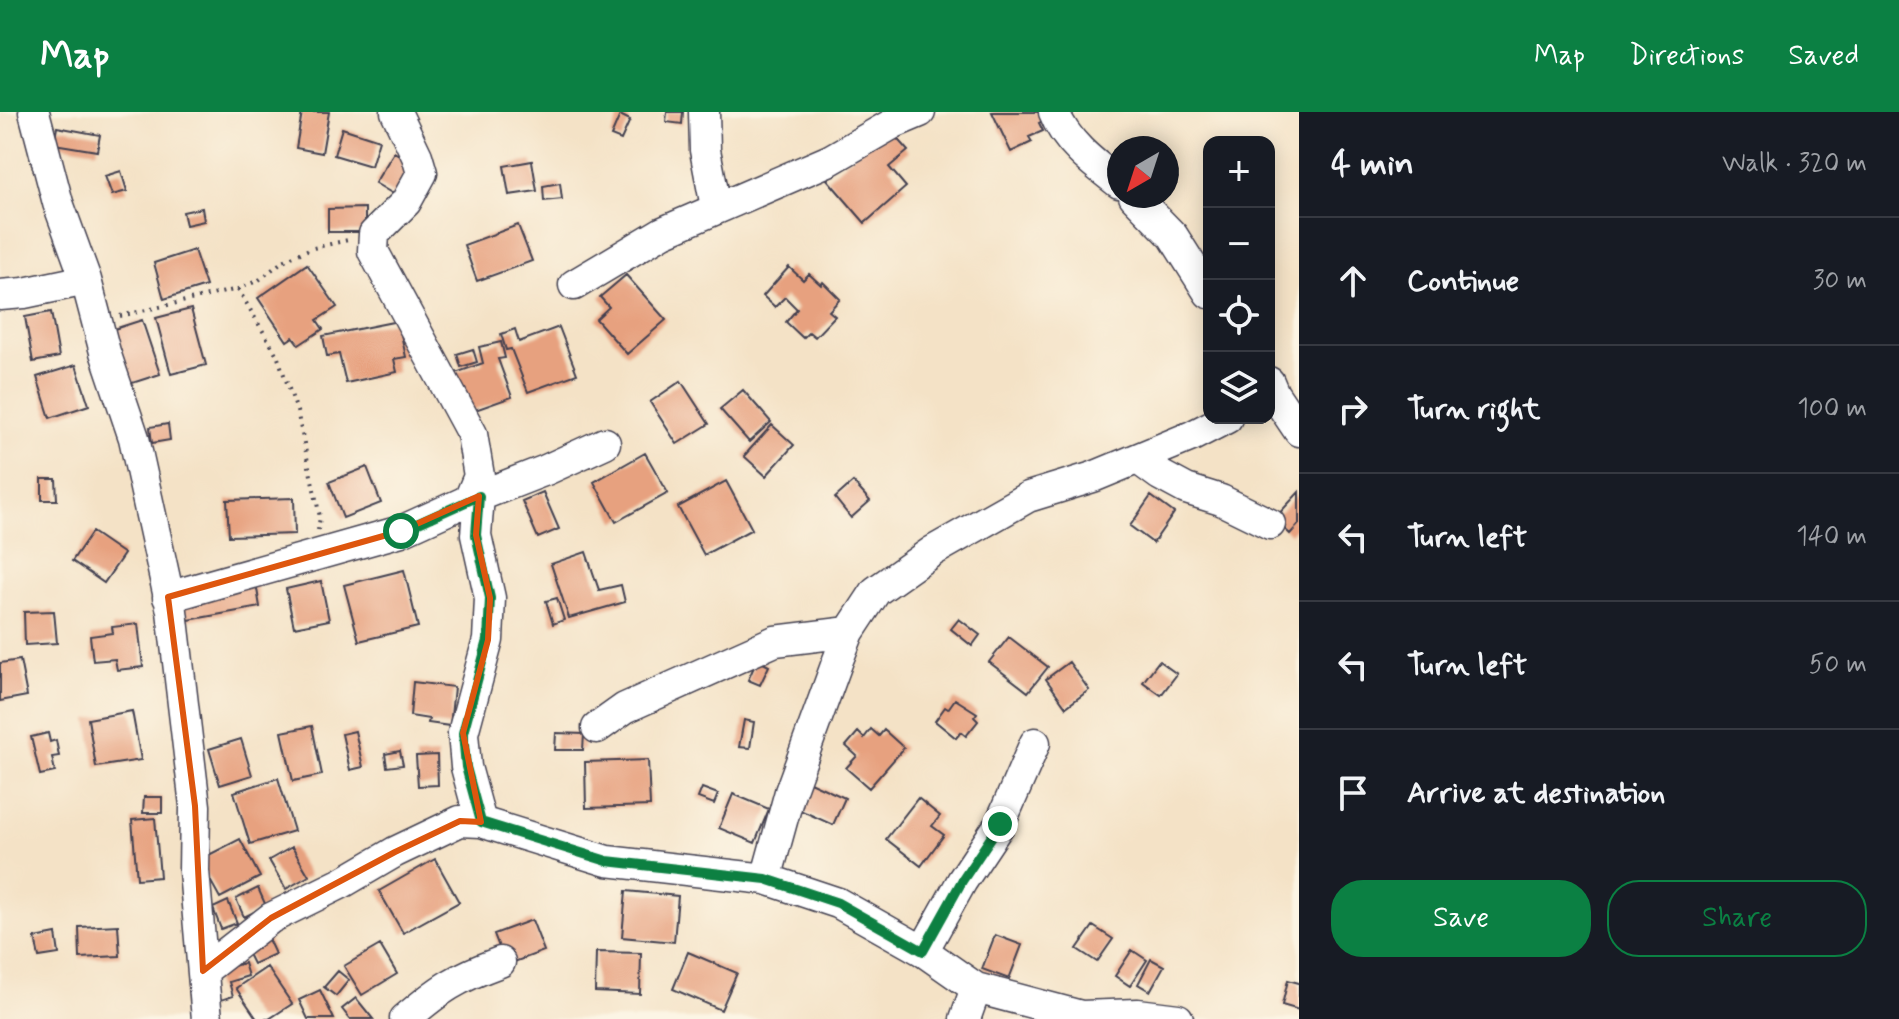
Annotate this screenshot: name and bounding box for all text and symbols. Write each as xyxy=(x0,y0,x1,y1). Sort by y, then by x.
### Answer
text: Map xyxy=(40,32,110,81)
text: Map xyxy=(1534,38,1585,75)
text: Directions xyxy=(1629,38,1744,75)
text: Saved xyxy=(1788,38,1859,75)
north arrow xyxy=(1107,136,1179,208)
map controls xyxy=(1203,136,1275,424)
button: + xyxy=(1203,136,1275,208)
text: 4 min xyxy=(1331,142,1414,187)
text: Walk · 320 m xyxy=(1722,147,1867,181)
button: − xyxy=(1203,208,1275,280)
icon: ahead xyxy=(1331,259,1375,303)
text: Continue xyxy=(1407,262,1519,301)
text: 30 m xyxy=(1813,264,1867,298)
button: locate xyxy=(1203,280,1275,352)
button: layers xyxy=(1203,352,1275,424)
icon: right xyxy=(1331,387,1375,431)
text: Turn right xyxy=(1407,390,1540,429)
text: 100 m xyxy=(1797,392,1867,426)
route start xyxy=(383,513,419,549)
icon: left xyxy=(1331,515,1375,559)
text: Turn left xyxy=(1407,518,1527,557)
text: 140 m xyxy=(1796,520,1867,554)
icon: left xyxy=(1331,643,1375,687)
text: Turn left xyxy=(1407,646,1527,685)
text: 50 m xyxy=(1809,648,1867,682)
icon: arrive xyxy=(1331,771,1375,815)
text: Arrive at destination xyxy=(1407,774,1665,813)
route end xyxy=(982,806,1018,842)
button: Save xyxy=(1331,880,1591,957)
button: Share xyxy=(1607,880,1867,957)

